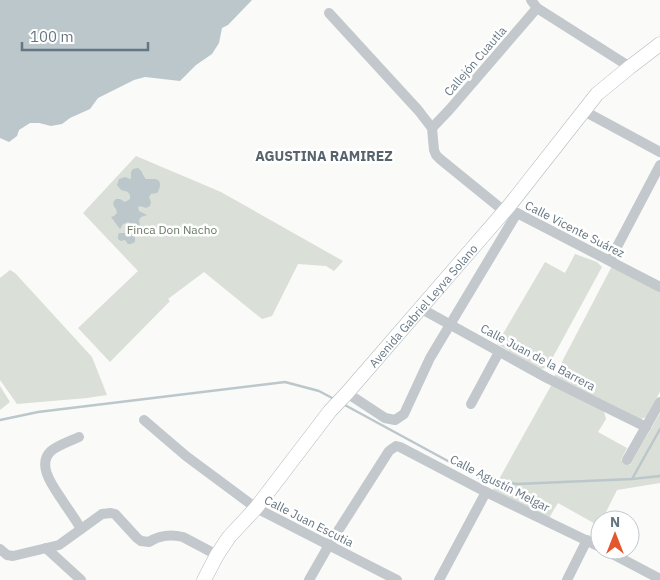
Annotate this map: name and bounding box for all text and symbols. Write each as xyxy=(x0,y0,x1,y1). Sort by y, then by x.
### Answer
scale bar xyxy=(22,20,149,52)
street label: Callejón Cuautla xyxy=(441,23,510,99)
text: 100 m xyxy=(30,27,74,46)
district label: AGUSTINA RAMIREZ xyxy=(255,147,393,165)
street label: Calle Vicente Suárez xyxy=(523,197,628,261)
park label: Finca Don Nacho xyxy=(127,222,218,237)
street label: Avenida Gabriel Leyva Solano xyxy=(365,241,480,370)
street label: Calle Juan de la Barrera xyxy=(478,320,599,394)
street label: Calle Agustín Melgar xyxy=(448,451,553,515)
street label: Calle Juan Escutia xyxy=(262,492,357,550)
north arrow xyxy=(590,510,640,560)
text: N xyxy=(610,513,620,531)

